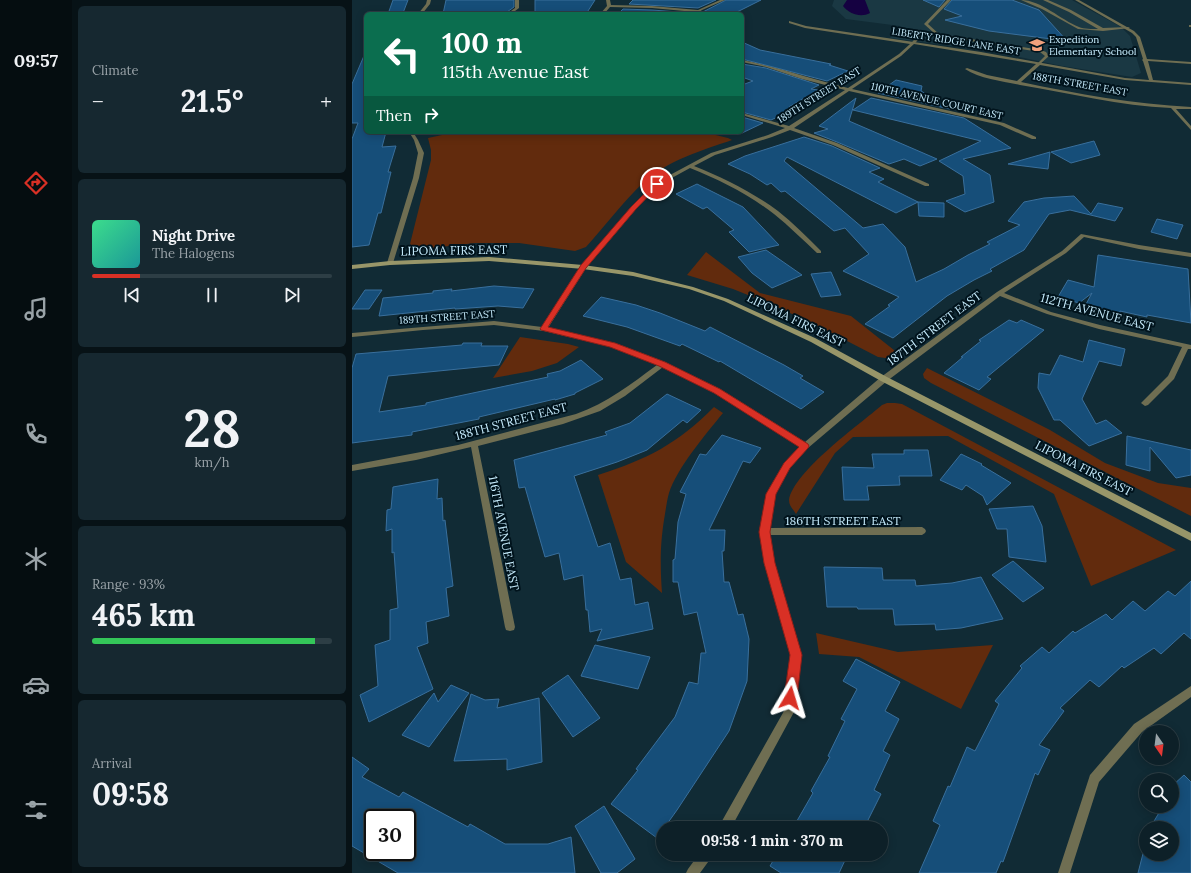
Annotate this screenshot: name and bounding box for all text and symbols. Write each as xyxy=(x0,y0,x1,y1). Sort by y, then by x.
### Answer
street label: LIBERTY RIDGE LANE EAST xyxy=(891,24,1022,58)
text: 100 m xyxy=(442,25,522,61)
icon: left xyxy=(376,28,428,80)
place label: Expedition Elementary School xyxy=(1049,33,1137,58)
school or university icon: Expedition Elementary School xyxy=(1028,36,1046,54)
text: 09:57 xyxy=(14,49,58,72)
text: 115th Avenue East xyxy=(442,60,589,83)
text: Climate xyxy=(92,62,139,79)
street label: 189TH STREET EAST xyxy=(775,64,864,126)
street label: 188TH STREET EAST xyxy=(1032,69,1129,99)
street label: 110TH AVENUE COURT EAST xyxy=(870,79,1005,123)
text: 21.5° xyxy=(181,82,243,120)
text: − xyxy=(92,87,104,115)
text: + xyxy=(320,87,332,115)
icon: right xyxy=(420,104,442,126)
text: Then xyxy=(376,106,412,125)
pin xyxy=(640,167,674,201)
icon: directions xyxy=(22,169,50,197)
icon: arrive xyxy=(646,173,668,195)
text: Night Drive xyxy=(152,226,235,245)
street label: LIPOMA FIRS EAST xyxy=(400,242,508,258)
text: The Halogens xyxy=(152,245,235,262)
icon: previous xyxy=(121,284,143,306)
icon: pause xyxy=(201,284,223,306)
icon: next xyxy=(281,284,303,306)
street label: 187TH STREET EAST xyxy=(884,287,984,368)
street label: LIPOMA FIRS EAST xyxy=(745,290,848,350)
street label: 112TH AVENUE EAST xyxy=(1039,290,1155,334)
icon: music xyxy=(22,295,50,323)
street label: 189TH STREET EAST xyxy=(399,307,496,327)
text: 28 xyxy=(183,395,241,461)
street label: 188TH STREET EAST xyxy=(453,399,569,443)
icon: phone xyxy=(22,420,50,448)
street label: LIPOMA FIRS EAST xyxy=(1033,437,1135,499)
text: km/h xyxy=(194,454,230,471)
street label: 116TH AVENUE EAST xyxy=(486,474,523,592)
street label: 186TH STREET EAST xyxy=(785,513,901,528)
icon: climate xyxy=(22,545,50,573)
text: Range · 93% xyxy=(92,576,165,593)
text: 465 km xyxy=(92,596,195,634)
icon: car xyxy=(22,671,50,699)
position arrow xyxy=(769,677,811,719)
north arrow xyxy=(1139,725,1179,765)
map controls xyxy=(1139,725,1179,861)
text: Arrival xyxy=(92,755,132,772)
button: search xyxy=(1139,773,1179,813)
text: 09:58 xyxy=(92,775,169,813)
icon: filters xyxy=(22,796,50,824)
speed limit sign: 30 xyxy=(364,809,416,861)
button: layers xyxy=(1139,821,1179,861)
text: 09:58 · 1 min · 370 m xyxy=(701,831,843,850)

